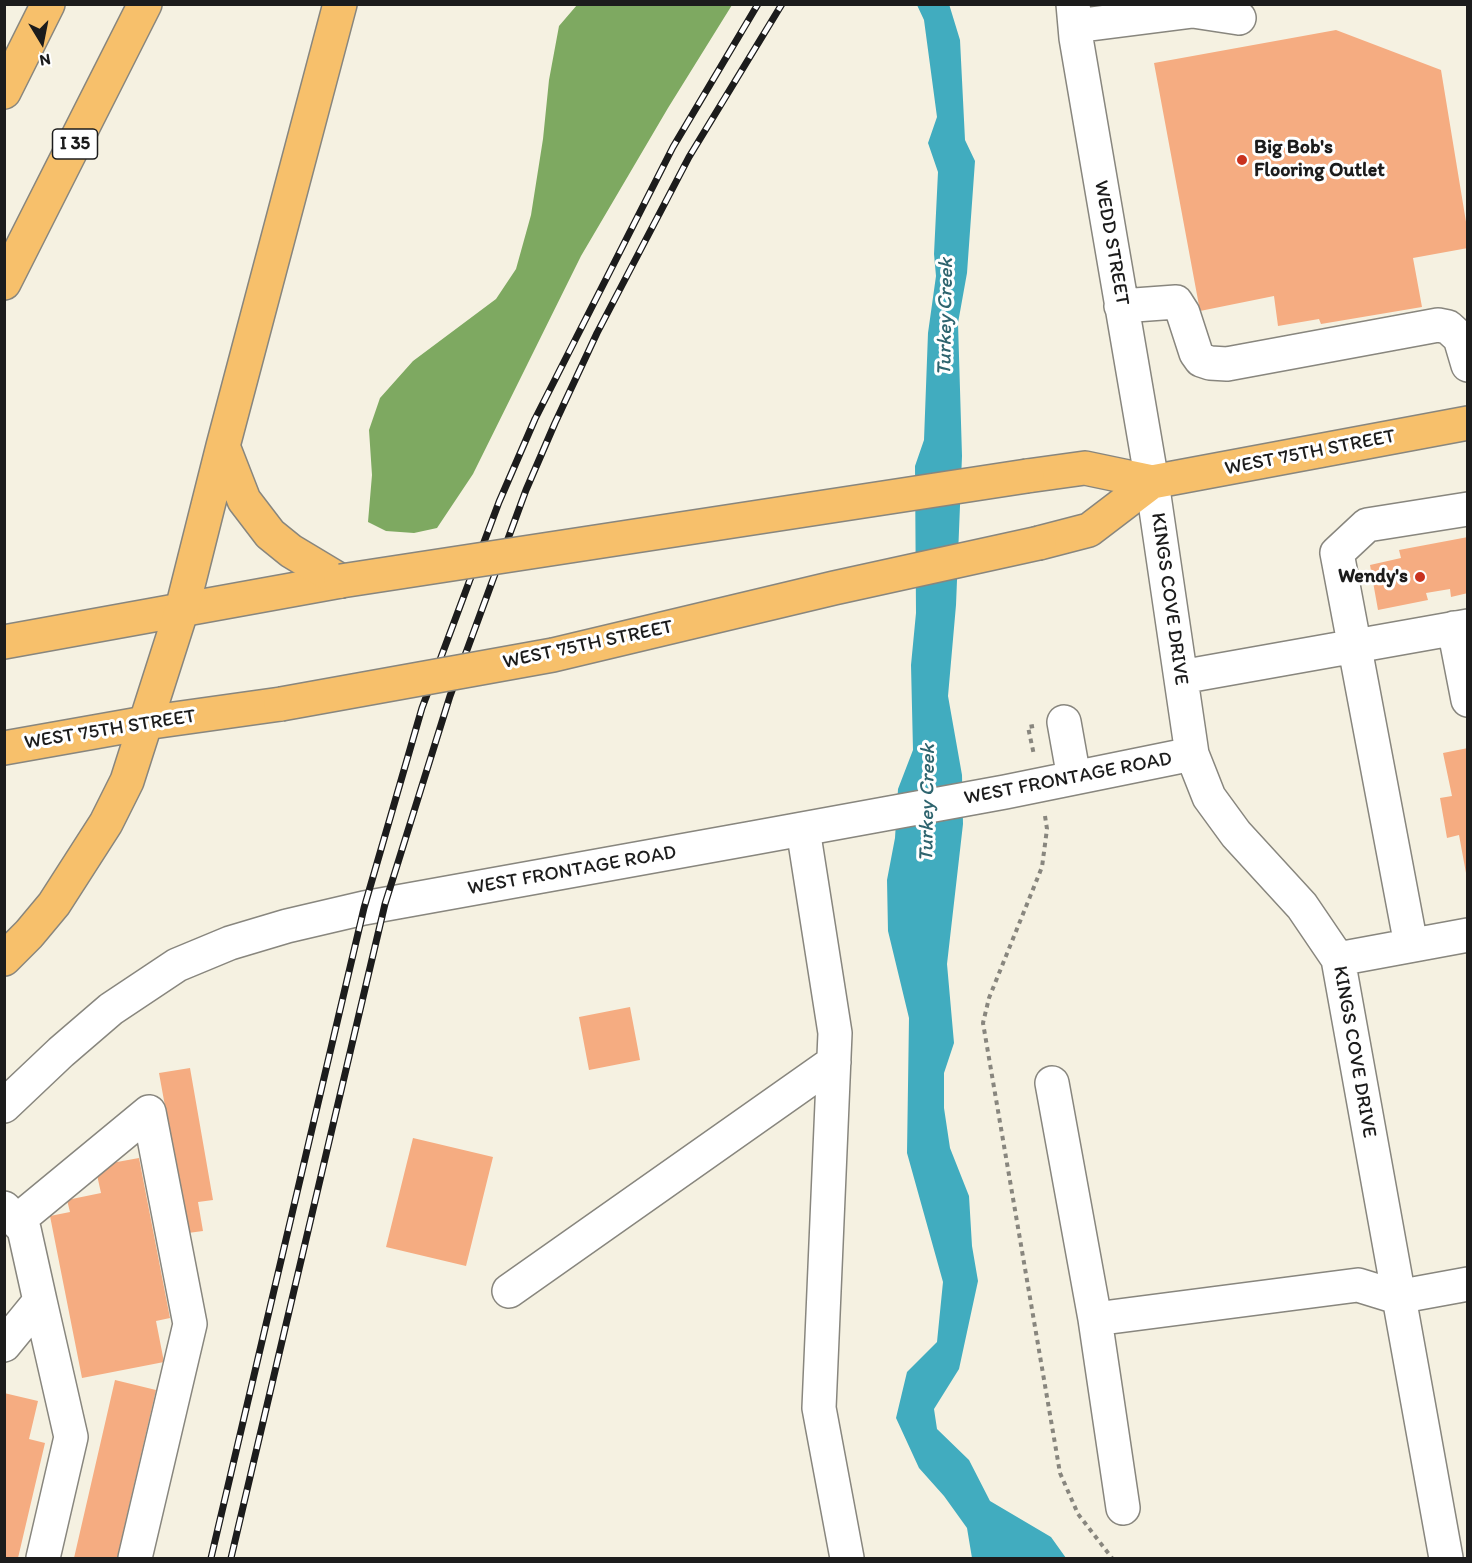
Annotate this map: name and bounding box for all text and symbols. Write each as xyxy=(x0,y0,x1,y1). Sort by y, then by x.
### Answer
north arrow xyxy=(12,12,72,72)
text: N xyxy=(38,50,52,71)
road number: I 35 xyxy=(52,129,98,159)
place label: Big Bob's Flooring Outlet xyxy=(1254,136,1385,183)
marker: Big Bob's Flooring Outlet xyxy=(1235,153,1249,167)
street label: WEDD STREET xyxy=(1088,178,1134,308)
water label: Turkey Creek xyxy=(932,258,960,376)
street label: WEST 75TH STREET xyxy=(1223,425,1397,481)
street label: KINGS COVE DRIVE xyxy=(1145,511,1193,687)
place label: Wendy's xyxy=(1338,565,1408,589)
marker: Wendy's xyxy=(1413,570,1427,584)
street label: WEST 75TH STREET xyxy=(501,615,675,675)
street label: WEST 75TH STREET xyxy=(23,705,197,755)
water label: Turkey Creek xyxy=(914,744,942,862)
street label: WEST FRONTAGE ROAD xyxy=(962,747,1174,811)
street label: WEST FRONTAGE ROAD xyxy=(466,841,678,901)
street label: KINGS COVE DRIVE xyxy=(1327,964,1381,1140)

